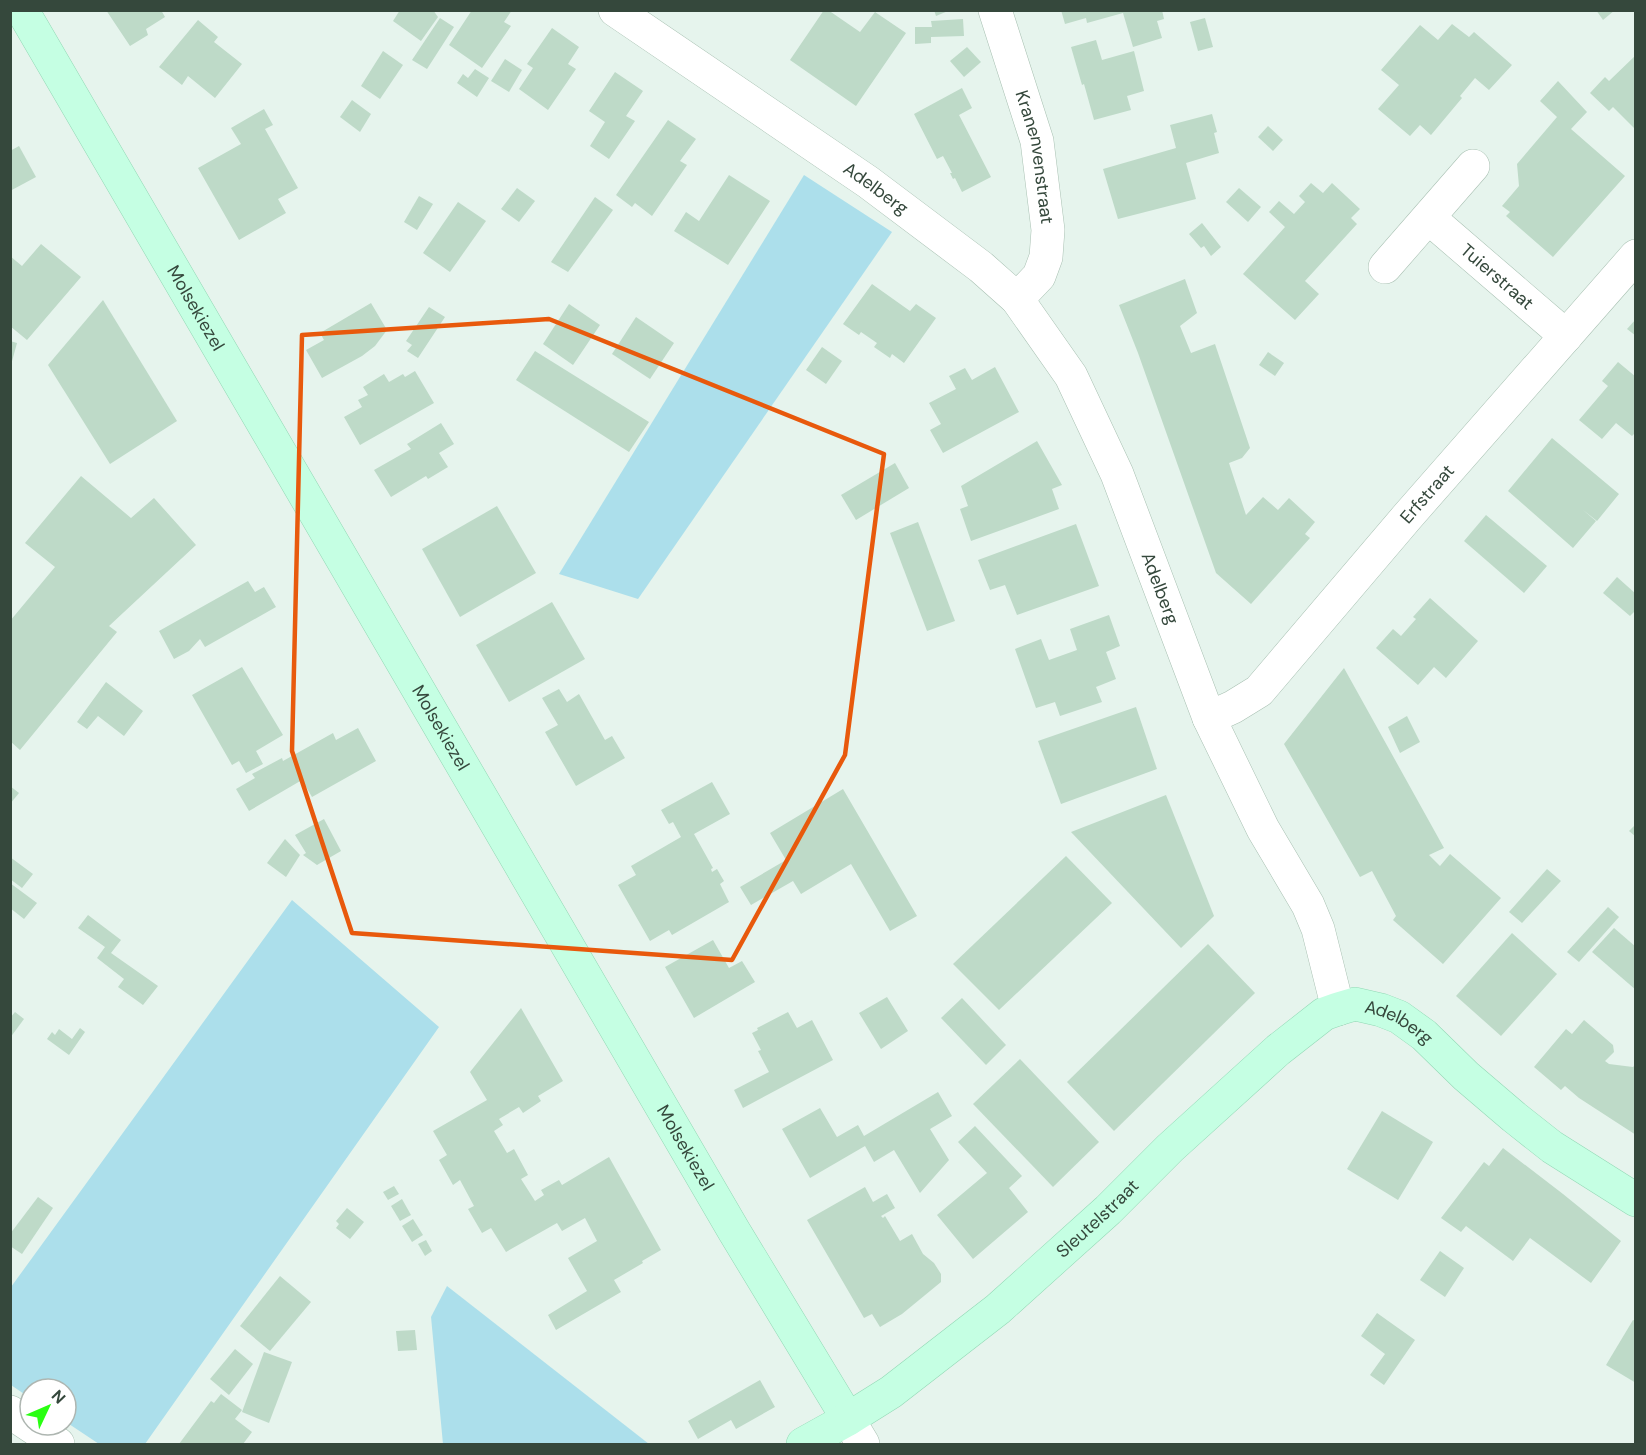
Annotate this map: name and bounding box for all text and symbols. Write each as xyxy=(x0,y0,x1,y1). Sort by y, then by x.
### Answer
street label: Kranenvenstraat xyxy=(1010,87,1059,225)
street label: Adelberg xyxy=(839,157,913,220)
street label: Tuierstraat xyxy=(1455,238,1539,315)
street label: Molsekiezel xyxy=(161,261,230,355)
street label: Erfstraat xyxy=(1395,459,1460,529)
street label: Adelberg xyxy=(1136,549,1185,628)
street label: Molsekiezel xyxy=(406,681,475,775)
street label: Adelberg xyxy=(1362,995,1438,1050)
street label: Molsekiezel xyxy=(651,1101,720,1195)
street label: Sleutelstraat xyxy=(1051,1174,1144,1263)
north arrow xyxy=(18,1377,78,1437)
text: N xyxy=(47,1385,70,1408)

